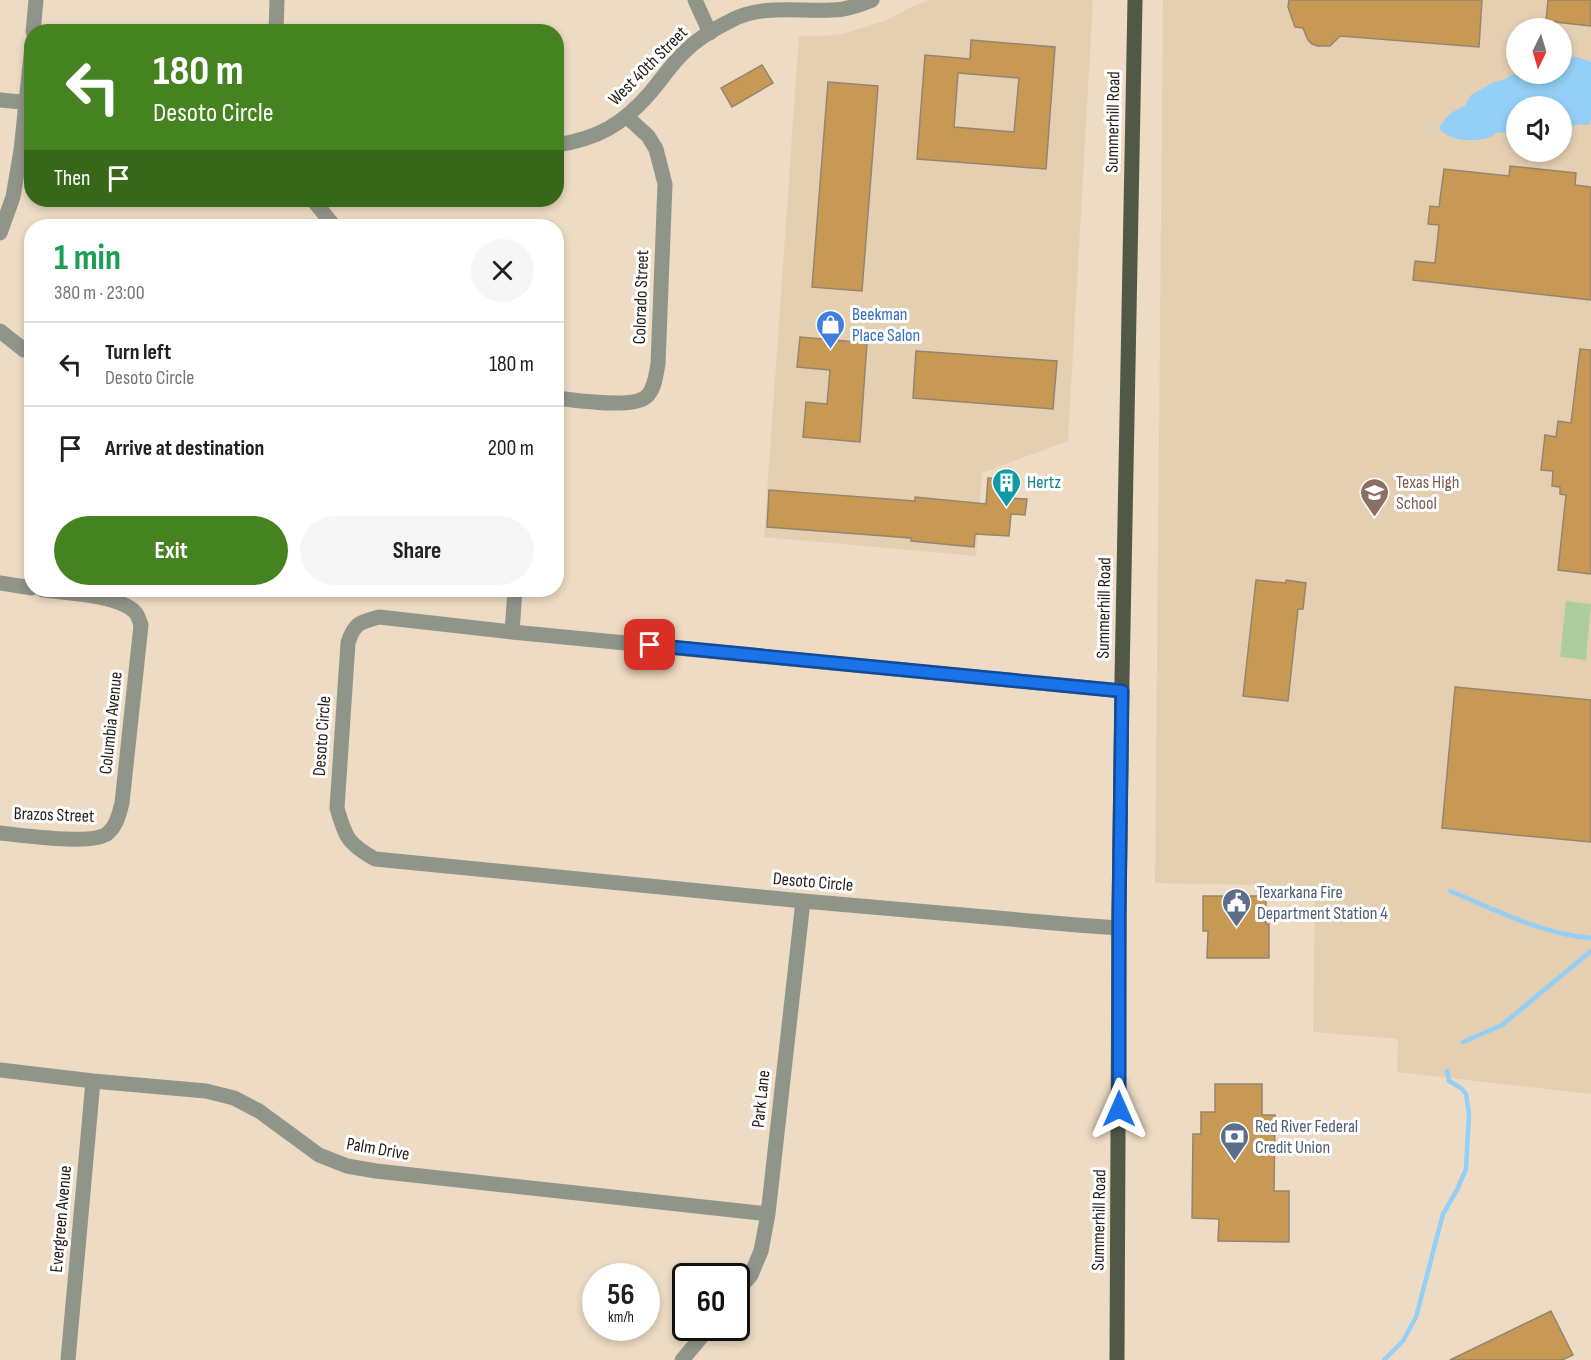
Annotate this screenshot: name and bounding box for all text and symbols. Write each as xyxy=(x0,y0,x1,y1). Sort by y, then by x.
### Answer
north arrow xyxy=(1506,18,1572,84)
map controls xyxy=(1506,18,1572,162)
street label: West 40th Street xyxy=(604,22,692,110)
text: 180 m xyxy=(153,46,244,97)
icon: left xyxy=(54,48,132,126)
street label: Summerhill Road xyxy=(1102,71,1124,173)
button: sound xyxy=(1506,96,1572,162)
text: Desoto Circle xyxy=(153,97,274,129)
icon: arrive xyxy=(102,162,135,195)
text: Then xyxy=(54,165,90,192)
text: 1 min xyxy=(54,237,121,280)
button: close xyxy=(471,239,534,302)
street label: Colorado Street xyxy=(629,249,653,345)
text: 380 m · 23:00 xyxy=(54,281,145,305)
place label: Beekman Place Salon xyxy=(852,304,920,346)
shop icon: Beekman Place Salon xyxy=(815,308,847,350)
text: Turn left xyxy=(105,339,171,366)
icon: left xyxy=(54,348,87,381)
text: 180 m xyxy=(489,351,534,378)
text: Desoto Circle xyxy=(105,366,194,390)
icon: arrive xyxy=(54,432,87,465)
text: Arrive at destination xyxy=(105,435,264,462)
text: 200 m xyxy=(488,435,534,462)
building icon: Hertz xyxy=(990,466,1022,508)
place label: Hertz xyxy=(1027,472,1061,493)
place label: Texas High School xyxy=(1396,472,1459,514)
school or university icon: Texas High School xyxy=(1359,476,1391,518)
button: Exit xyxy=(54,516,288,585)
button: Share xyxy=(300,516,534,585)
street label: Summerhill Road xyxy=(1093,557,1115,659)
pin xyxy=(624,619,675,670)
icon: arrive xyxy=(633,628,666,661)
street label: Columbia Avenue xyxy=(95,671,127,775)
street label: Desoto Circle xyxy=(309,695,335,777)
street label: Brazos Street xyxy=(13,803,95,827)
street label: Desoto Circle xyxy=(772,868,854,896)
place label: Texarkana Fire Department Station 4 xyxy=(1257,882,1388,924)
public building icon: Texarkana Fire Department Station 4 xyxy=(1220,886,1252,928)
street label: Park Lane xyxy=(748,1069,774,1129)
position arrow xyxy=(1087,1077,1151,1141)
place label: Red River Federal Credit Union xyxy=(1255,1116,1358,1158)
bank icon: Red River Federal Credit Union xyxy=(1218,1120,1250,1162)
street label: Palm Drive xyxy=(345,1133,411,1165)
street label: Evergreen Avenue xyxy=(46,1165,76,1273)
street label: Summerhill Road xyxy=(1088,1169,1110,1271)
speed limit sign: 60 xyxy=(672,1263,750,1341)
text: 56 xyxy=(607,1277,635,1313)
text: km/h xyxy=(608,1308,634,1327)

